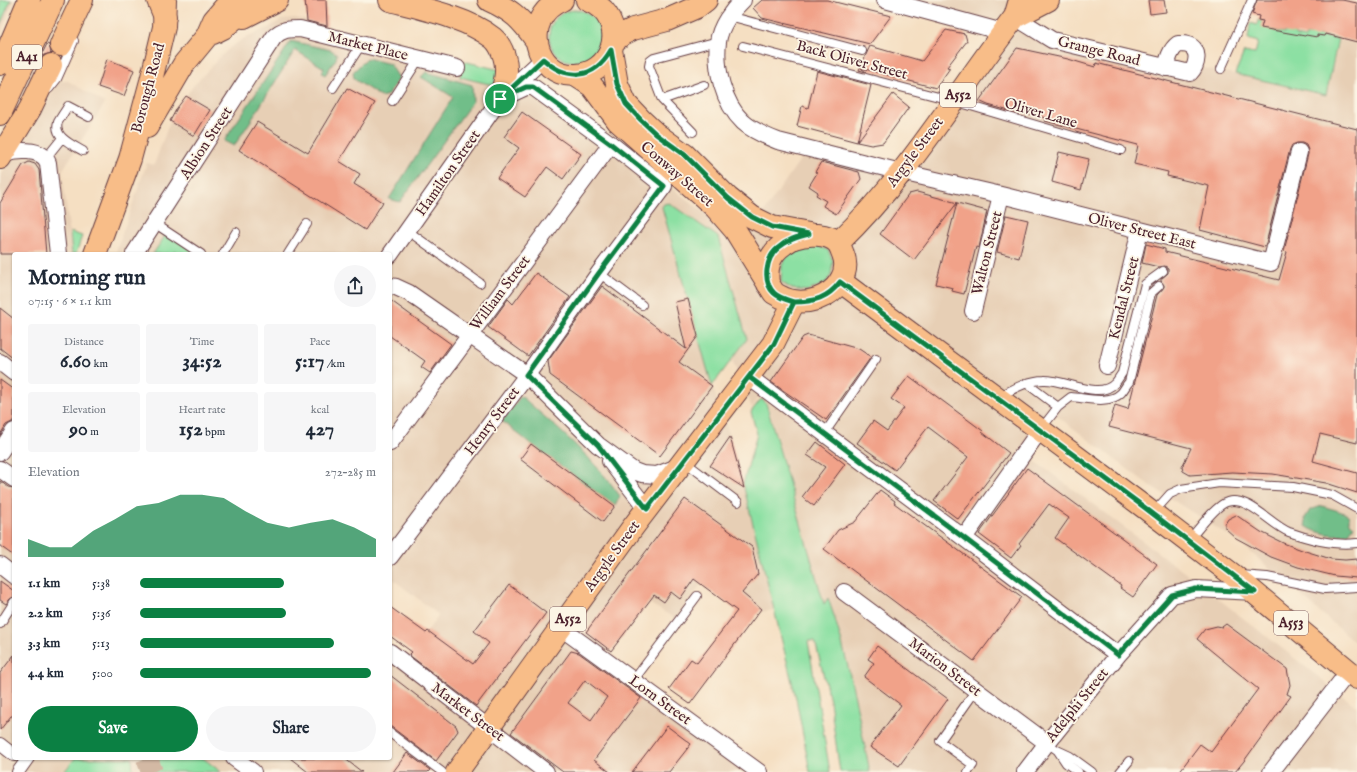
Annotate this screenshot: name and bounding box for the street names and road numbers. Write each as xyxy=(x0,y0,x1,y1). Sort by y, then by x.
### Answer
street label: Market Place xyxy=(326,27,410,65)
street label: Grange Road xyxy=(1056,32,1143,71)
street label: Back Oliver Street xyxy=(794,36,910,84)
street label: Borough Road xyxy=(127,40,169,135)
road number: A41 xyxy=(12,45,42,69)
road number: A552 xyxy=(940,83,976,107)
street label: Oliver Lane xyxy=(1002,94,1080,132)
street label: Albion Street xyxy=(175,103,236,184)
street label: Argyle Street xyxy=(882,113,948,192)
street label: Hamilton Street xyxy=(411,126,485,220)
street label: Conway Street xyxy=(637,137,717,211)
street label: Oliver Street East xyxy=(1086,208,1198,254)
street label: Walton Street xyxy=(967,209,1007,297)
street label: William Street xyxy=(466,252,534,334)
street label: Kendal Street xyxy=(1105,255,1143,341)
street label: Henry Street xyxy=(460,383,524,459)
street label: Argyle Street xyxy=(579,517,644,596)
road number: A552 xyxy=(550,607,586,631)
road number: A553 xyxy=(1274,611,1308,635)
street label: Marion Street xyxy=(905,633,985,701)
street label: Adelphi Street xyxy=(1041,664,1113,747)
street label: Lorn Street xyxy=(625,671,695,729)
street label: Market Street xyxy=(428,678,508,746)

